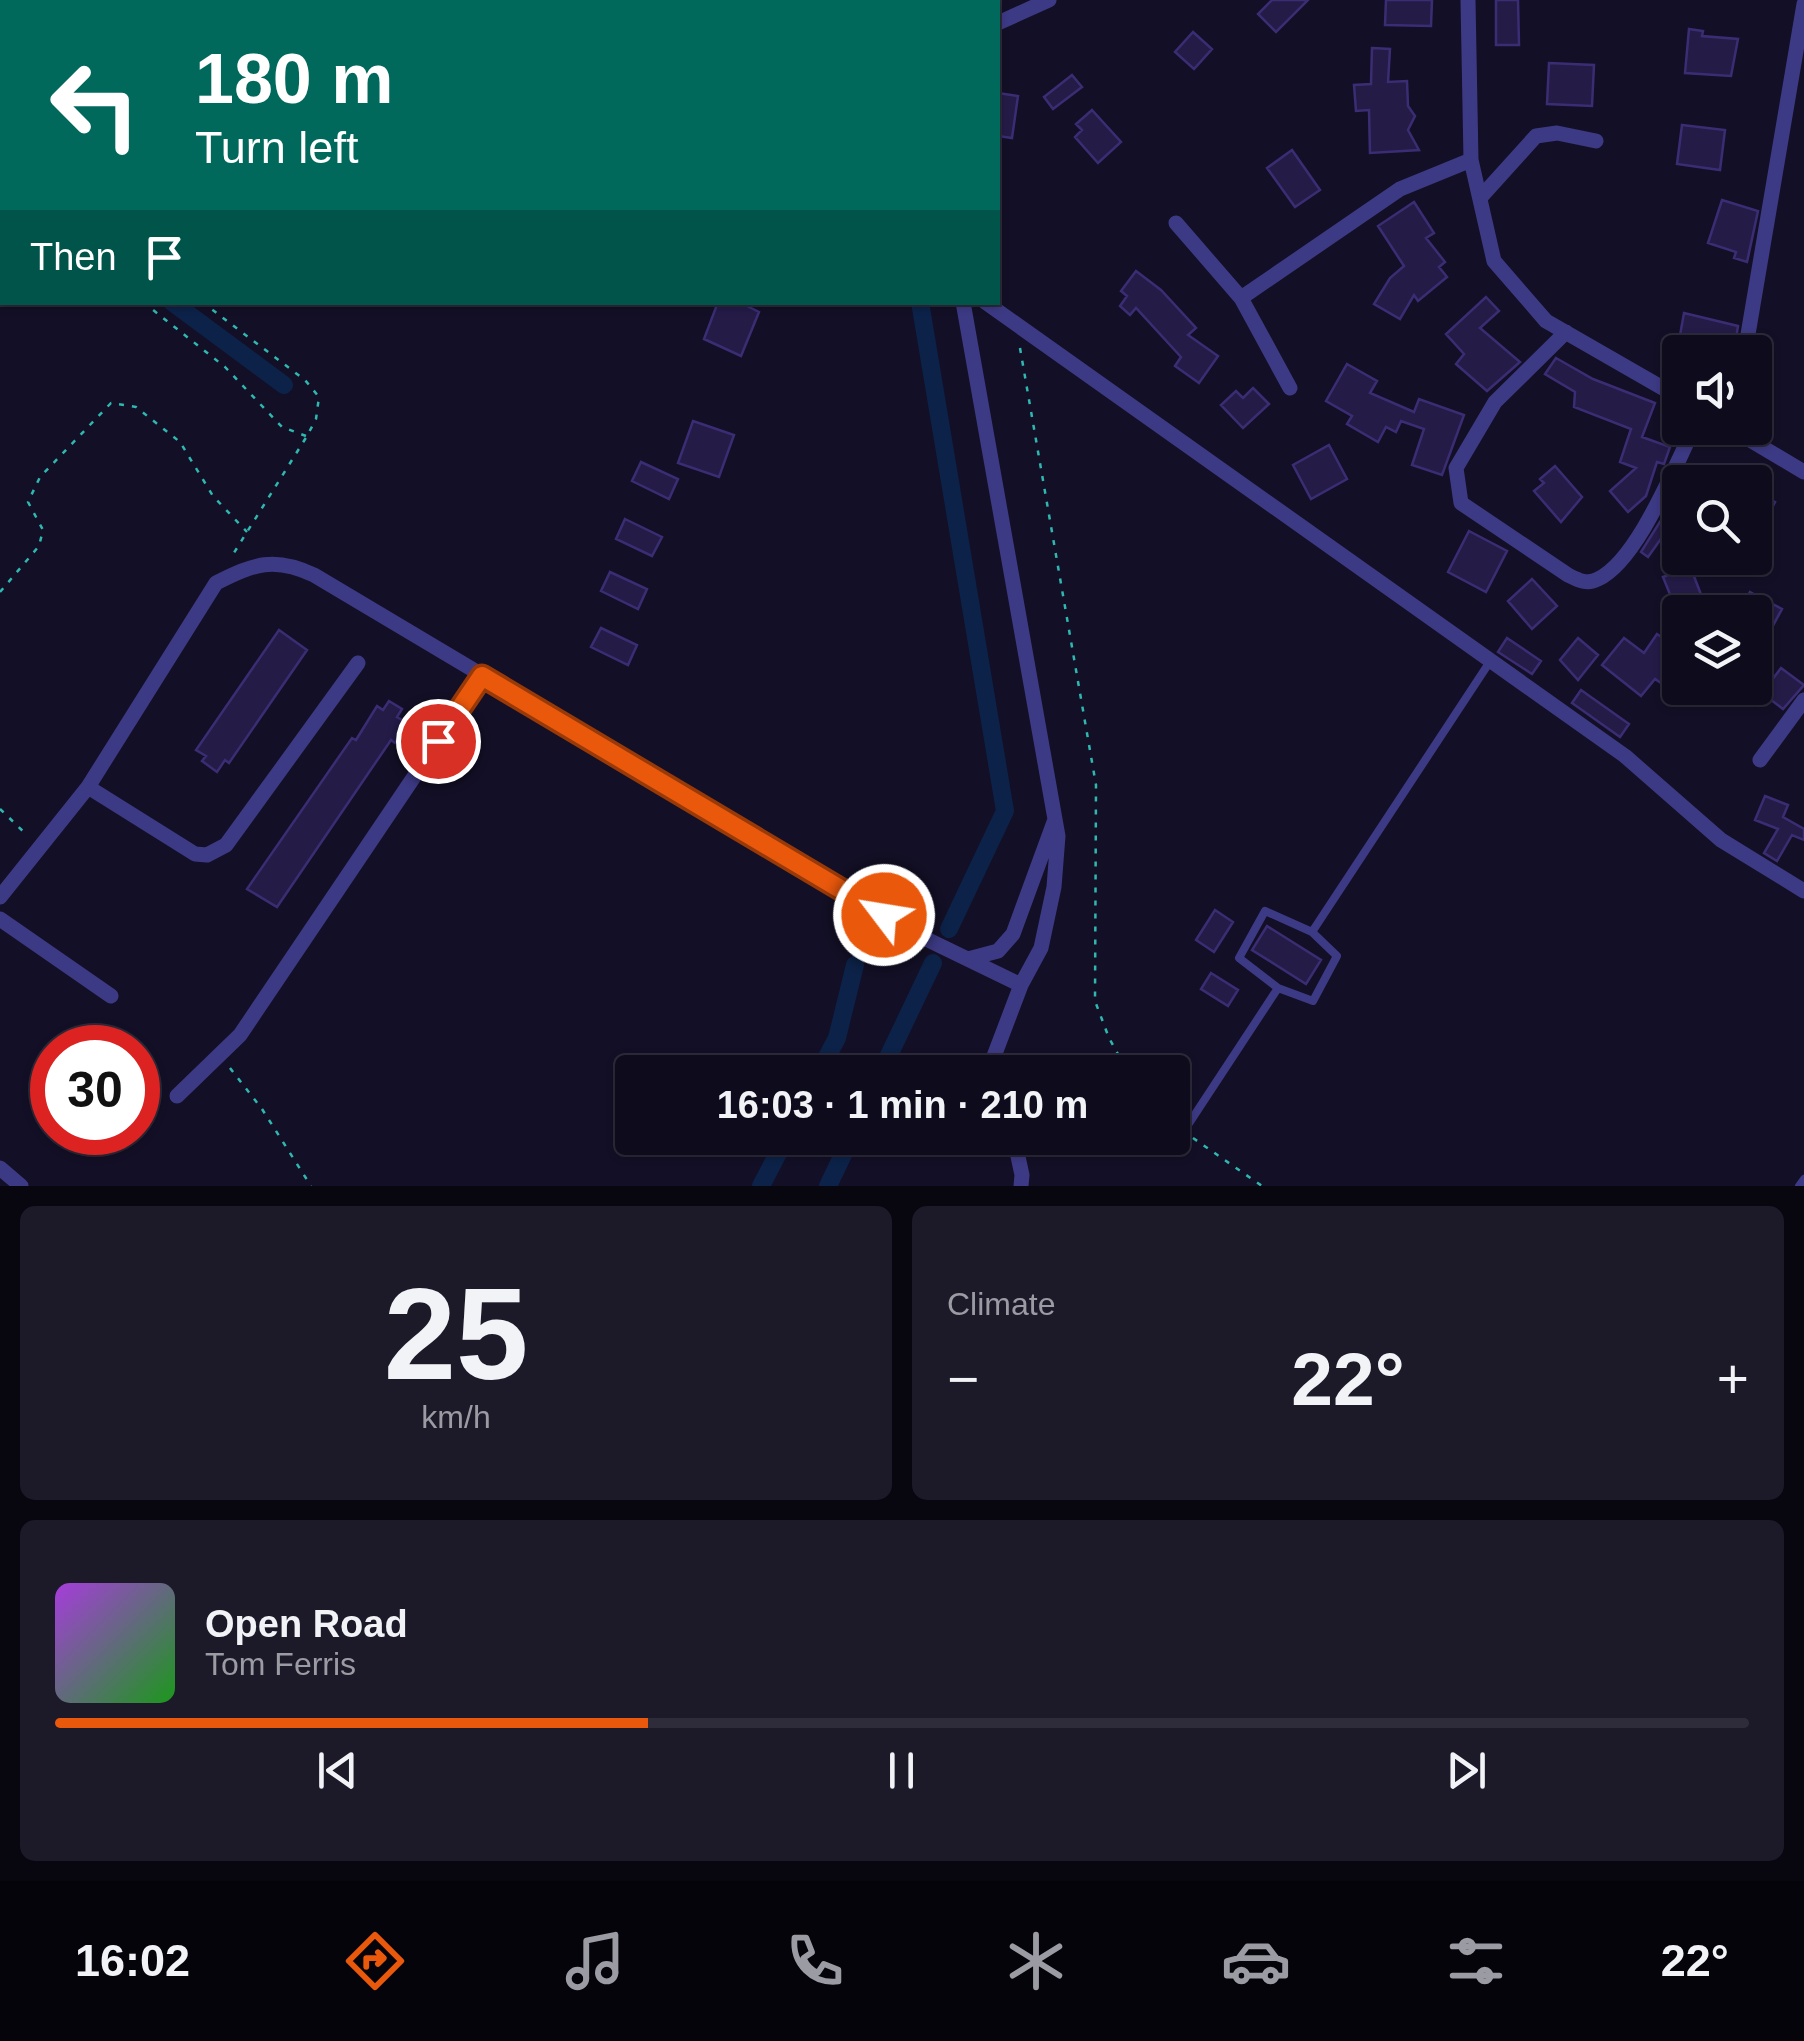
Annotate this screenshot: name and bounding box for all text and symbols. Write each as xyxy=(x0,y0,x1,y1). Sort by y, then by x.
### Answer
icon: left xyxy=(30,40,160,170)
text: 180 m xyxy=(195,40,393,118)
text: Turn left xyxy=(195,122,358,173)
icon: arrive xyxy=(137,230,192,285)
text: Then xyxy=(30,236,117,278)
map controls xyxy=(1662,335,1772,705)
button: sound xyxy=(1662,335,1772,445)
button: search xyxy=(1662,465,1772,575)
button: layers xyxy=(1662,595,1772,705)
pin xyxy=(396,699,481,784)
icon: arrive xyxy=(411,714,466,769)
position arrow xyxy=(832,863,936,967)
speed limit sign: 30 xyxy=(30,1025,160,1155)
text: 16:03 · 1 min · 210 m xyxy=(717,1084,1088,1126)
text: 25 xyxy=(384,1261,528,1407)
text: Climate xyxy=(947,1286,1055,1322)
text: 22° xyxy=(1291,1337,1405,1421)
text: − xyxy=(947,1348,979,1410)
text: + xyxy=(1717,1348,1749,1410)
text: km/h xyxy=(421,1399,491,1435)
text: Open Road xyxy=(205,1603,408,1645)
text: Tom Ferris xyxy=(205,1646,356,1682)
icon: previous xyxy=(310,1743,365,1798)
icon: pause xyxy=(874,1743,929,1798)
icon: next xyxy=(1439,1743,1494,1798)
icon: directions xyxy=(340,1926,410,1996)
icon: music xyxy=(560,1926,630,1996)
icon: phone xyxy=(780,1926,850,1996)
icon: climate xyxy=(1001,1926,1071,1996)
icon: car xyxy=(1221,1926,1291,1996)
icon: filters xyxy=(1441,1926,1511,1996)
text: 16:02 xyxy=(75,1935,190,1986)
text: 22° xyxy=(1661,1935,1729,1986)

